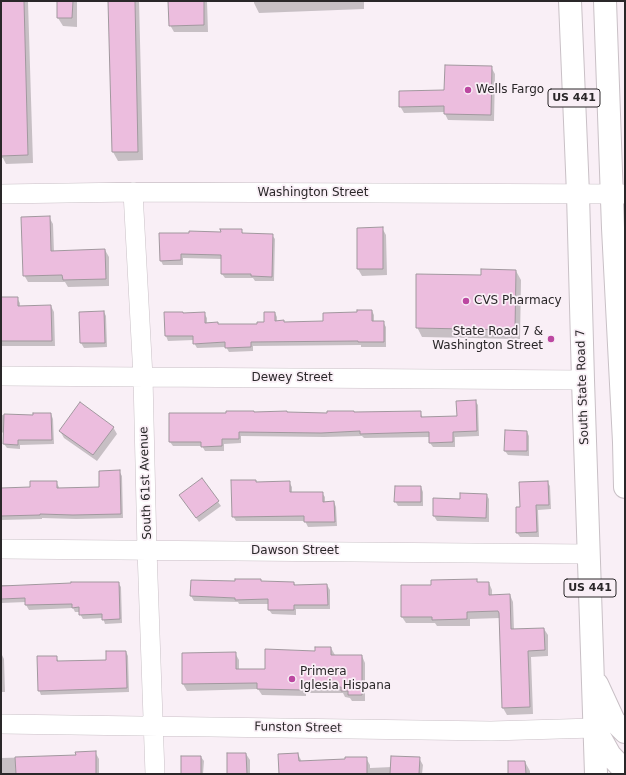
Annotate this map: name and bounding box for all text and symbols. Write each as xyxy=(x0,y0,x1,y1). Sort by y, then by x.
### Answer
place label: Wells Fargo xyxy=(476,83,544,97)
marker: Wells Fargo xyxy=(463,85,473,95)
road number: US 441 xyxy=(548,89,600,107)
street label: Washington Street xyxy=(258,186,368,200)
place label: CVS Pharmacy xyxy=(474,294,562,308)
marker: CVS Pharmacy xyxy=(461,296,471,306)
place label: State Road 7 & Washington Street xyxy=(432,325,543,353)
street label: South State Road 7 xyxy=(574,329,592,445)
marker: State Road 7 & Washington Street xyxy=(546,334,556,344)
street label: Dewey Street xyxy=(251,371,333,385)
street label: South 61st Avenue xyxy=(137,426,155,540)
street label: Dawson Street xyxy=(251,544,339,558)
road number: US 441 xyxy=(564,579,616,597)
place label: Primera Iglesia Hispana xyxy=(300,665,391,693)
marker: Primera Iglesia Hispana xyxy=(287,674,297,684)
street label: Funston Street xyxy=(254,720,342,736)

